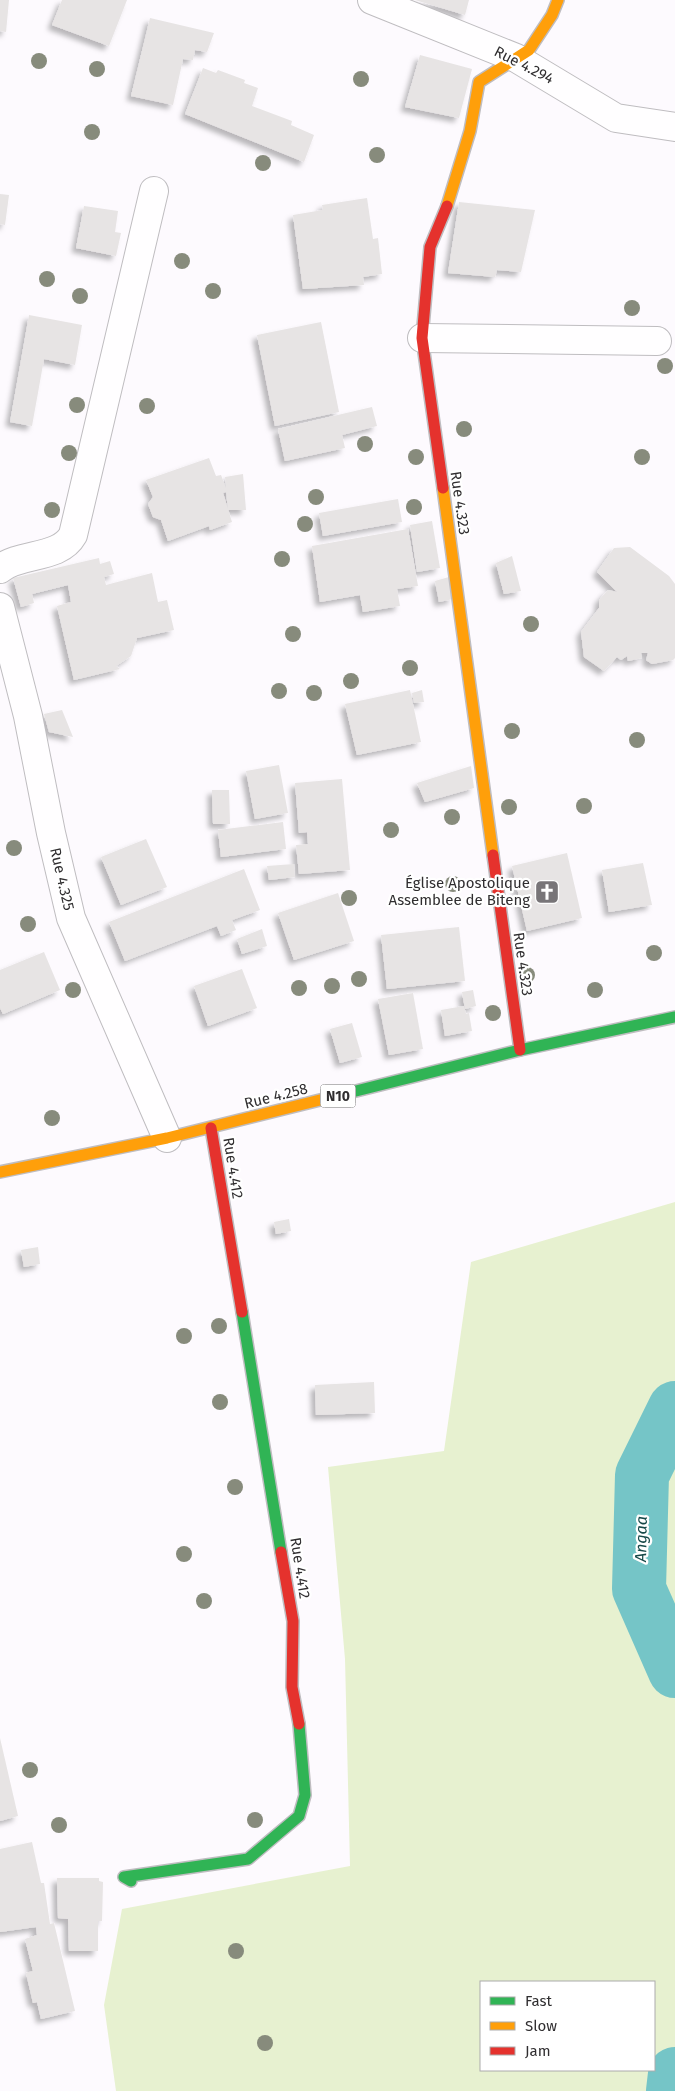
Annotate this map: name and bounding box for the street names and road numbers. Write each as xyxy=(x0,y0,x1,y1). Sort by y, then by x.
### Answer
street label: Rue 4.294 xyxy=(491,42,557,88)
street label: Rue 4.323 xyxy=(447,470,473,536)
street label: Rue 4.325 xyxy=(46,846,78,912)
street label: Rue 4.323 xyxy=(510,931,536,997)
street label: Rue 4.258 xyxy=(242,1079,310,1113)
road number: N10 xyxy=(320,1084,356,1108)
street label: Rue 4.412 xyxy=(219,1136,247,1200)
street label: Rue 4.412 xyxy=(286,1536,314,1600)

